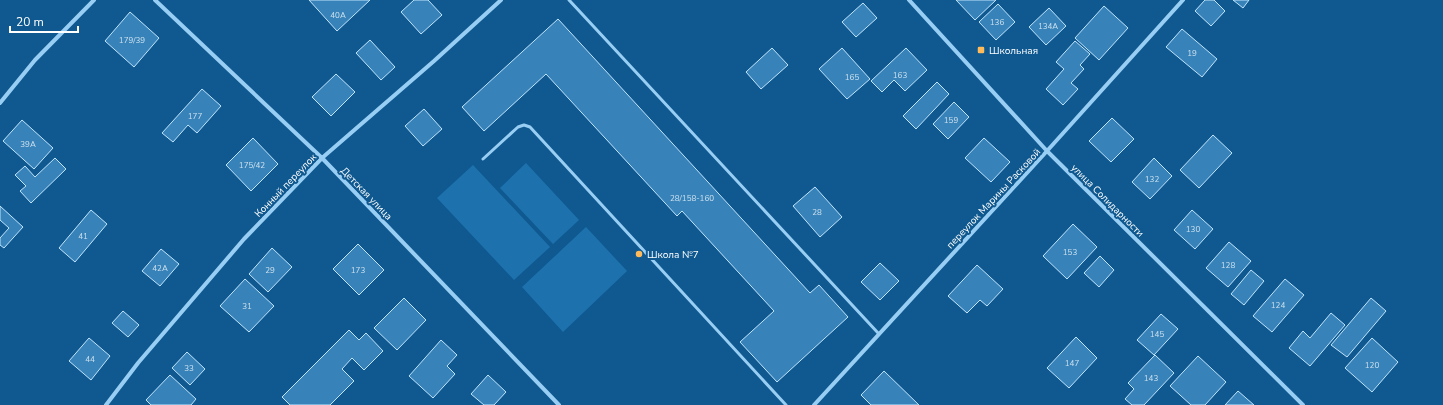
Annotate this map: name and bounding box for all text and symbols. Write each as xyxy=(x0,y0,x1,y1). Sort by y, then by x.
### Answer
scale bar xyxy=(10,8,78,34)
house number: 40А xyxy=(330,10,346,21)
text: 20 m xyxy=(16,14,44,30)
house number: 136 xyxy=(990,17,1004,28)
house number: 134А xyxy=(1038,21,1058,32)
house number: 179/39 xyxy=(119,35,145,46)
place label: Школьная xyxy=(989,44,1038,58)
marker: Школьная xyxy=(976,45,986,55)
house number: 19 xyxy=(1187,48,1197,59)
house number: 163 xyxy=(893,70,907,81)
house number: 165 xyxy=(845,72,859,83)
house number: 177 xyxy=(188,111,202,122)
house number: 159 xyxy=(944,115,958,126)
house number: 39А xyxy=(20,139,36,150)
street label: переулок Марины Расковой xyxy=(943,145,1044,252)
street label: Конный переулок xyxy=(252,150,320,221)
house number: 175/42 xyxy=(239,160,265,171)
street label: улица Солидарности xyxy=(1068,161,1147,240)
street label: Детская улица xyxy=(337,164,395,223)
house number: 132 xyxy=(1145,174,1159,185)
house number: 28/158-160 xyxy=(670,193,714,204)
house number: 28 xyxy=(812,207,822,218)
house number: 130 xyxy=(1186,224,1200,235)
house number: 41 xyxy=(78,231,88,242)
house number: 153 xyxy=(1063,247,1077,258)
place label: Школа №7 xyxy=(647,248,699,262)
marker: Школа №7 xyxy=(634,249,644,259)
house number: 128 xyxy=(1221,260,1235,271)
house number: 42А xyxy=(152,263,168,274)
house number: 29 xyxy=(265,265,275,276)
house number: 173 xyxy=(351,265,365,276)
house number: 124 xyxy=(1271,300,1285,311)
house number: 31 xyxy=(242,301,252,312)
house number: 145 xyxy=(1150,329,1164,340)
house number: 44 xyxy=(85,354,95,365)
house number: 147 xyxy=(1065,358,1079,369)
house number: 120 xyxy=(1365,360,1379,371)
house number: 33 xyxy=(184,363,194,374)
house number: 143 xyxy=(1144,373,1158,384)

